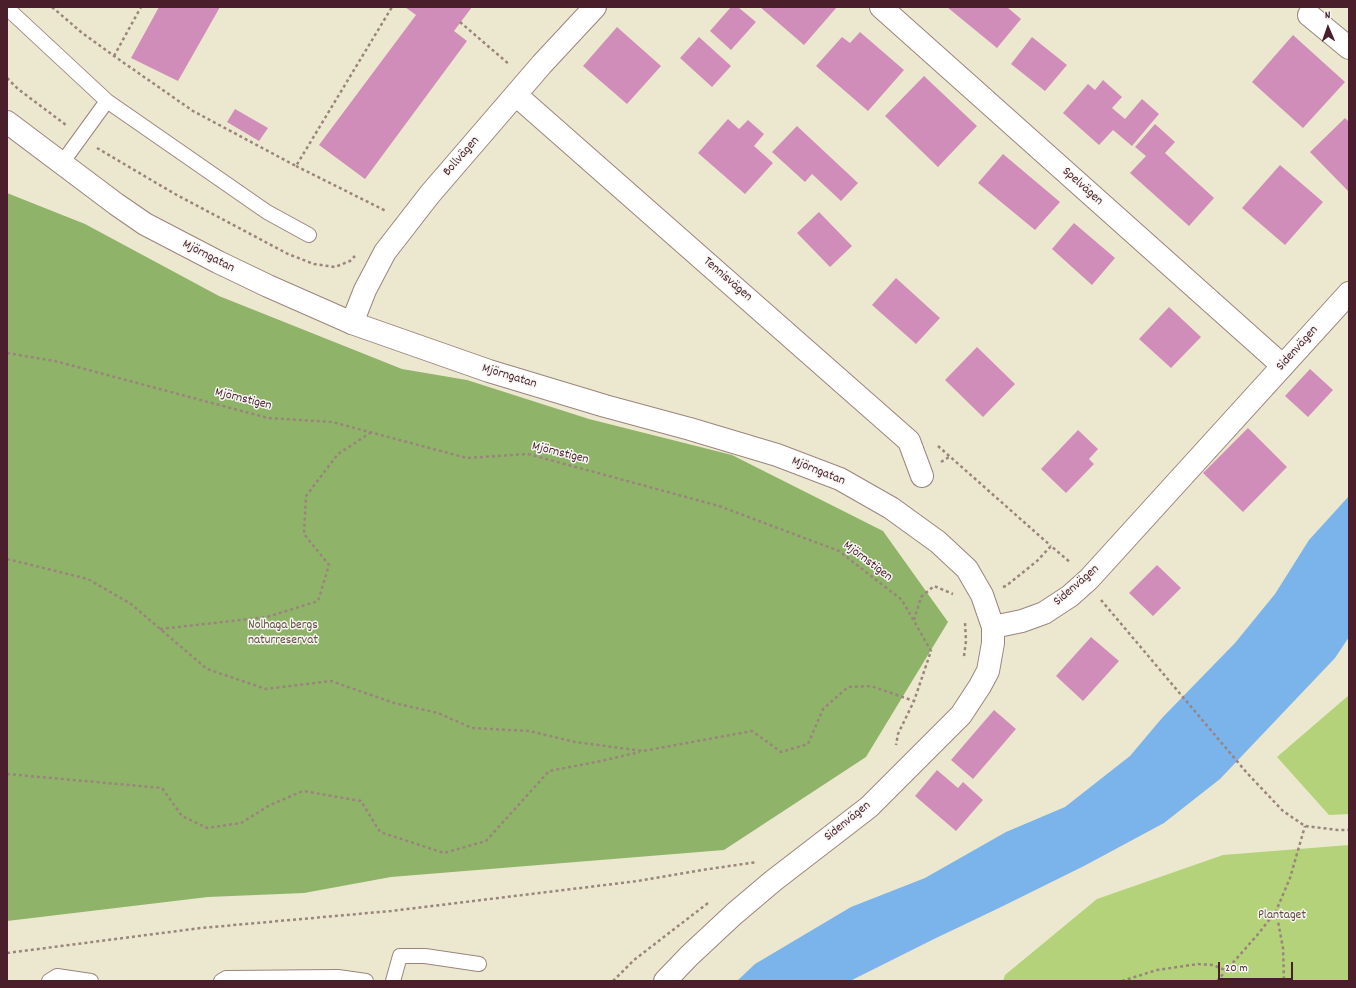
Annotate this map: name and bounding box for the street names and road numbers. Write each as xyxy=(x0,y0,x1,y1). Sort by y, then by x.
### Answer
street label: Bollvägen xyxy=(441,134,483,180)
street label: Spelvägen xyxy=(1058,165,1106,209)
street label: Mjörngatan xyxy=(179,237,237,277)
street label: Tennisvägen xyxy=(699,254,755,306)
street label: Sidenvägen xyxy=(1274,323,1322,375)
street label: Mjörngatan xyxy=(480,361,538,393)
street label: Mjörnstigen xyxy=(213,385,273,415)
street label: Mjörnstigen xyxy=(530,439,590,469)
street label: Mjörngatan xyxy=(789,454,847,490)
street label: Mjörnstigen xyxy=(839,538,895,586)
street label: Sidenvägen xyxy=(1051,562,1103,610)
street label: Sidenvägen xyxy=(822,799,874,845)

